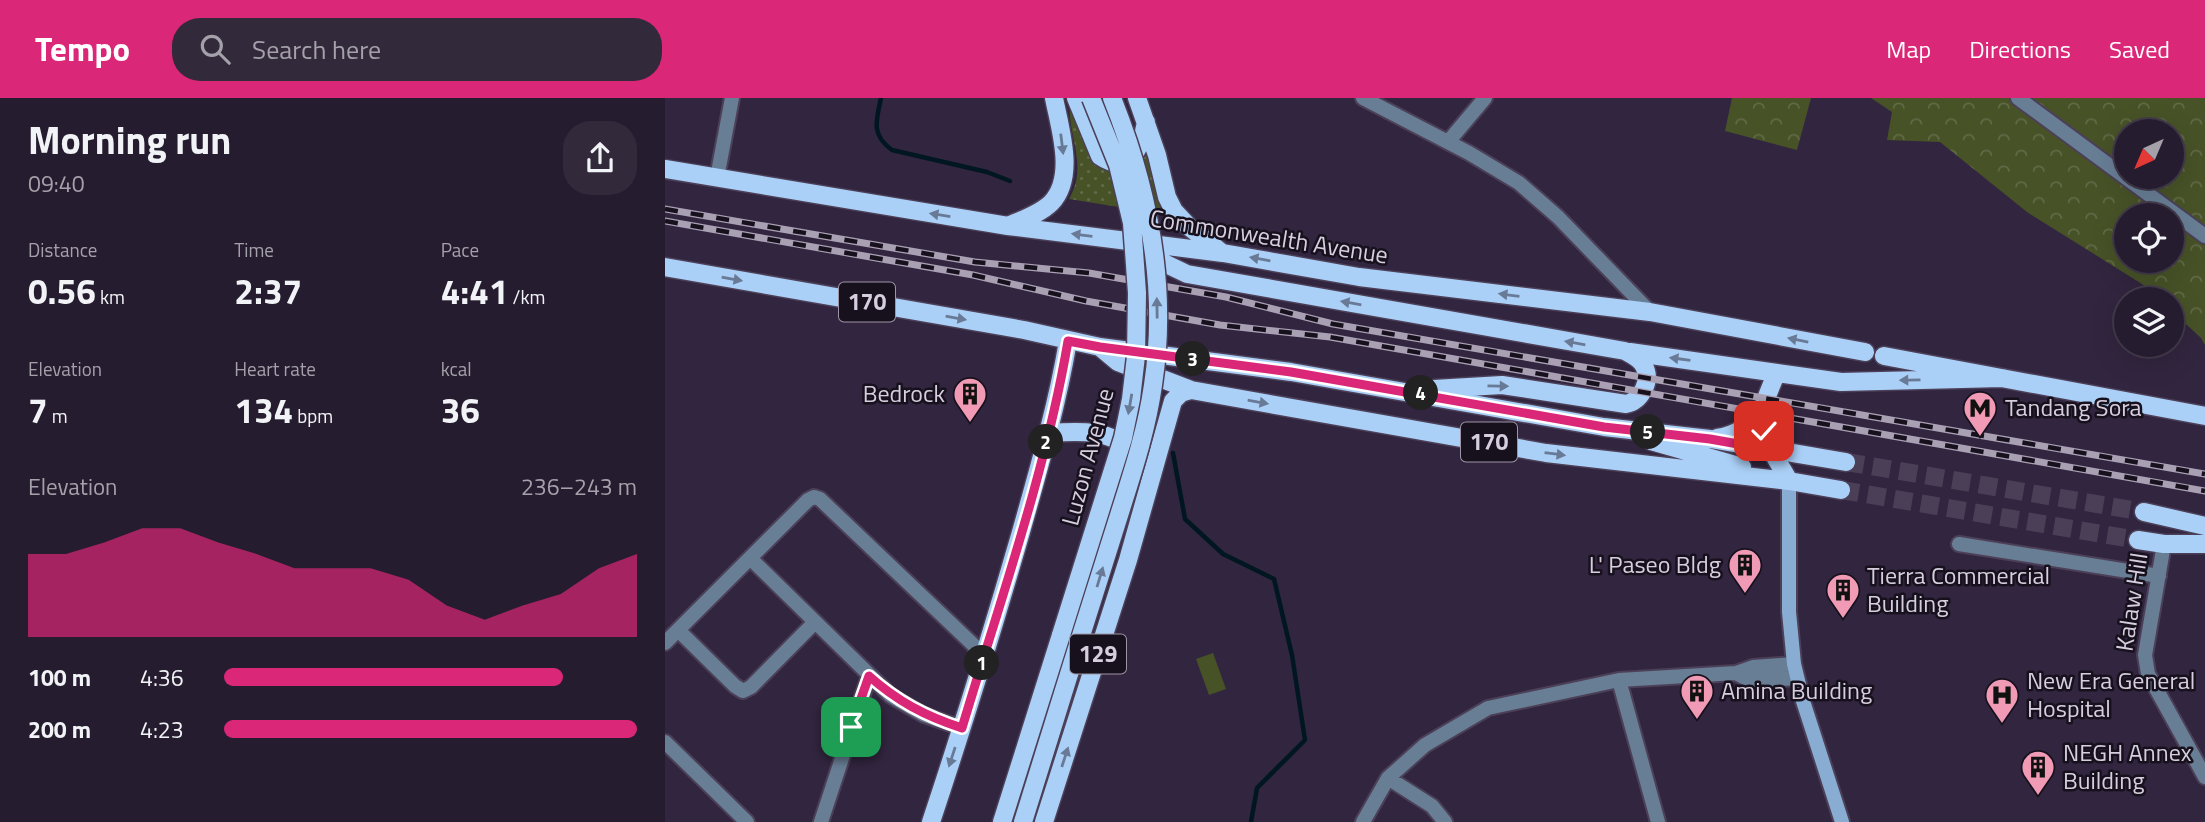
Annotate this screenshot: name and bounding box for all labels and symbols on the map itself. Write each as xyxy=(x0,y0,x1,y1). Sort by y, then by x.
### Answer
north arrow xyxy=(2114,119,2184,189)
one-way arrow xyxy=(1056,133,1067,155)
street label: Commonwealth Avenue xyxy=(1148,199,1391,273)
one-way arrow xyxy=(929,209,951,220)
one-way arrow xyxy=(1071,229,1093,240)
one-way arrow xyxy=(1249,254,1271,265)
one-way arrow xyxy=(721,274,743,285)
road number: 170 xyxy=(839,282,895,322)
one-way arrow xyxy=(1498,290,1520,301)
one-way arrow xyxy=(1151,297,1163,319)
one-way arrow xyxy=(1340,297,1362,308)
one-way arrow xyxy=(945,313,967,324)
one-way arrow xyxy=(1787,334,1809,345)
one-way arrow xyxy=(1564,337,1586,348)
pin: 3 xyxy=(1175,342,1211,376)
one-way arrow xyxy=(1669,353,1691,364)
one-way arrow xyxy=(1898,374,1920,386)
place label: Bedrock xyxy=(863,375,946,411)
building icon: Bedrock xyxy=(951,375,989,424)
pin: 4 xyxy=(1403,376,1439,410)
one-way arrow xyxy=(1488,380,1510,392)
street label: Luzon Avenue xyxy=(1051,384,1123,529)
metro station icon: Tandang Sora xyxy=(1961,389,1999,438)
place label: Tandang Sora xyxy=(2005,389,2142,425)
one-way arrow xyxy=(1124,393,1135,415)
one-way arrow xyxy=(1247,396,1269,407)
pin xyxy=(1734,401,1794,461)
pin: 5 xyxy=(1630,414,1665,450)
road number: 170 xyxy=(1461,422,1517,462)
pin: 2 xyxy=(1029,424,1063,460)
one-way arrow xyxy=(1544,448,1566,459)
place label: L' Paseo Bldg xyxy=(1589,546,1721,582)
building icon: L' Paseo Bldg xyxy=(1726,546,1764,595)
street label: Kalaw Hill xyxy=(2105,550,2157,654)
place label: Tierra Commercial Building xyxy=(1867,557,2050,621)
one-way arrow xyxy=(1095,566,1106,587)
building icon: Tierra Commercial Building xyxy=(1824,571,1862,620)
road number: 129 xyxy=(1070,634,1126,674)
pin: 1 xyxy=(965,646,999,680)
place label: New Era General Hospital xyxy=(2027,662,2195,726)
building icon: Amina Building xyxy=(1678,672,1716,721)
place label: Amina Building xyxy=(1721,672,1872,708)
hospital icon: New Era General Hospital xyxy=(1983,676,2021,725)
pin xyxy=(821,697,881,757)
place label: NEGH Annex Building xyxy=(2063,734,2192,798)
one-way arrow xyxy=(1060,746,1070,767)
one-way arrow xyxy=(947,747,957,768)
building icon: NEGH Annex Building xyxy=(2019,748,2057,797)

